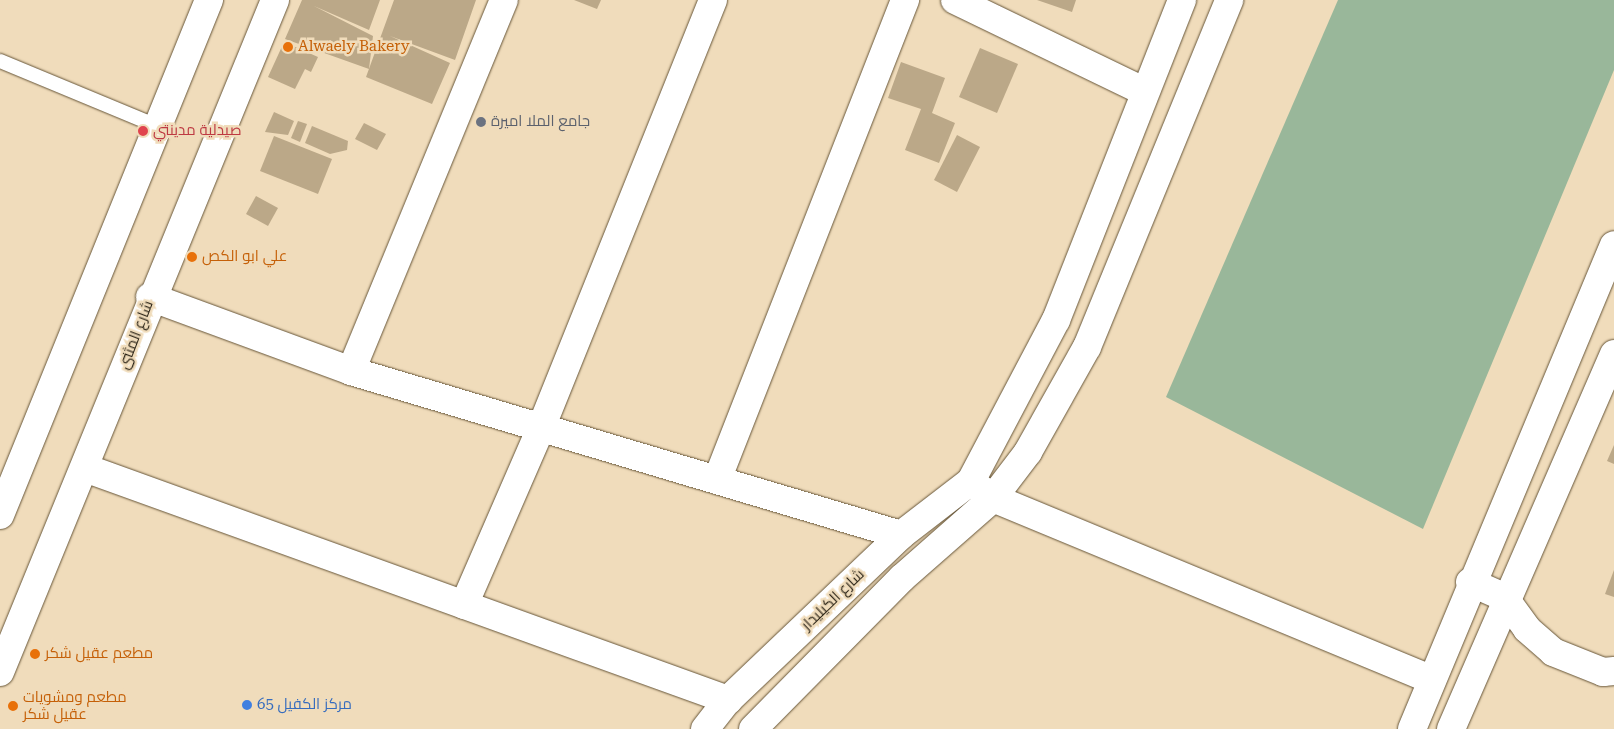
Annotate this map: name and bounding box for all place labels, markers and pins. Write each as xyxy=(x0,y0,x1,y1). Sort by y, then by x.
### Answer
place label: Alwaely Bakery xyxy=(298,38,410,56)
marker: Alwaely Bakery xyxy=(282,41,294,53)
place label: جامع الملا اميرة xyxy=(491,113,590,131)
marker: جامع الملا اميرة xyxy=(475,116,487,128)
place label: صيدلية مدينتي xyxy=(153,122,241,140)
marker: صيدلية مدينتي xyxy=(137,125,149,137)
place label: علي ابو الكص xyxy=(202,248,287,266)
marker: علي ابو الكص xyxy=(186,251,198,263)
place label: مطعم عقيل شكر xyxy=(45,645,153,663)
marker: مطعم عقيل شكر xyxy=(29,648,41,660)
place label: مطعم ومشويات عقيل شكر xyxy=(23,688,127,723)
place label: مركز الكفيل 65 xyxy=(257,696,352,714)
marker: مركز الكفيل 65 xyxy=(241,699,253,711)
marker: مطعم ومشويات عقيل شكر xyxy=(7,700,19,712)

